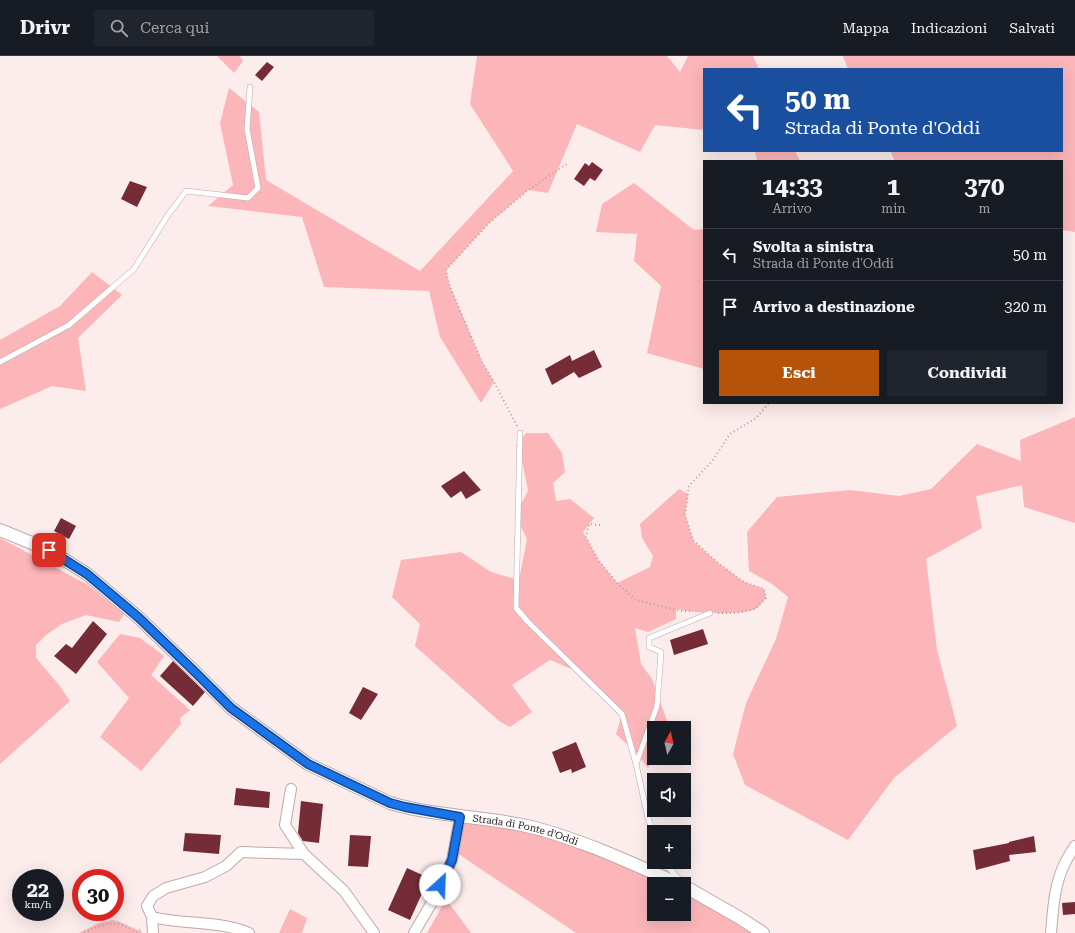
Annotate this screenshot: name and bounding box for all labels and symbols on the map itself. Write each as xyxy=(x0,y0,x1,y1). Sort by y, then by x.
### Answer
pin xyxy=(32,533,66,567)
north arrow xyxy=(647,721,691,765)
street label: Strada di Ponte d'Oddi xyxy=(472,812,580,847)
position arrow xyxy=(419,864,461,906)
speed limit sign: 30 xyxy=(72,869,124,921)

